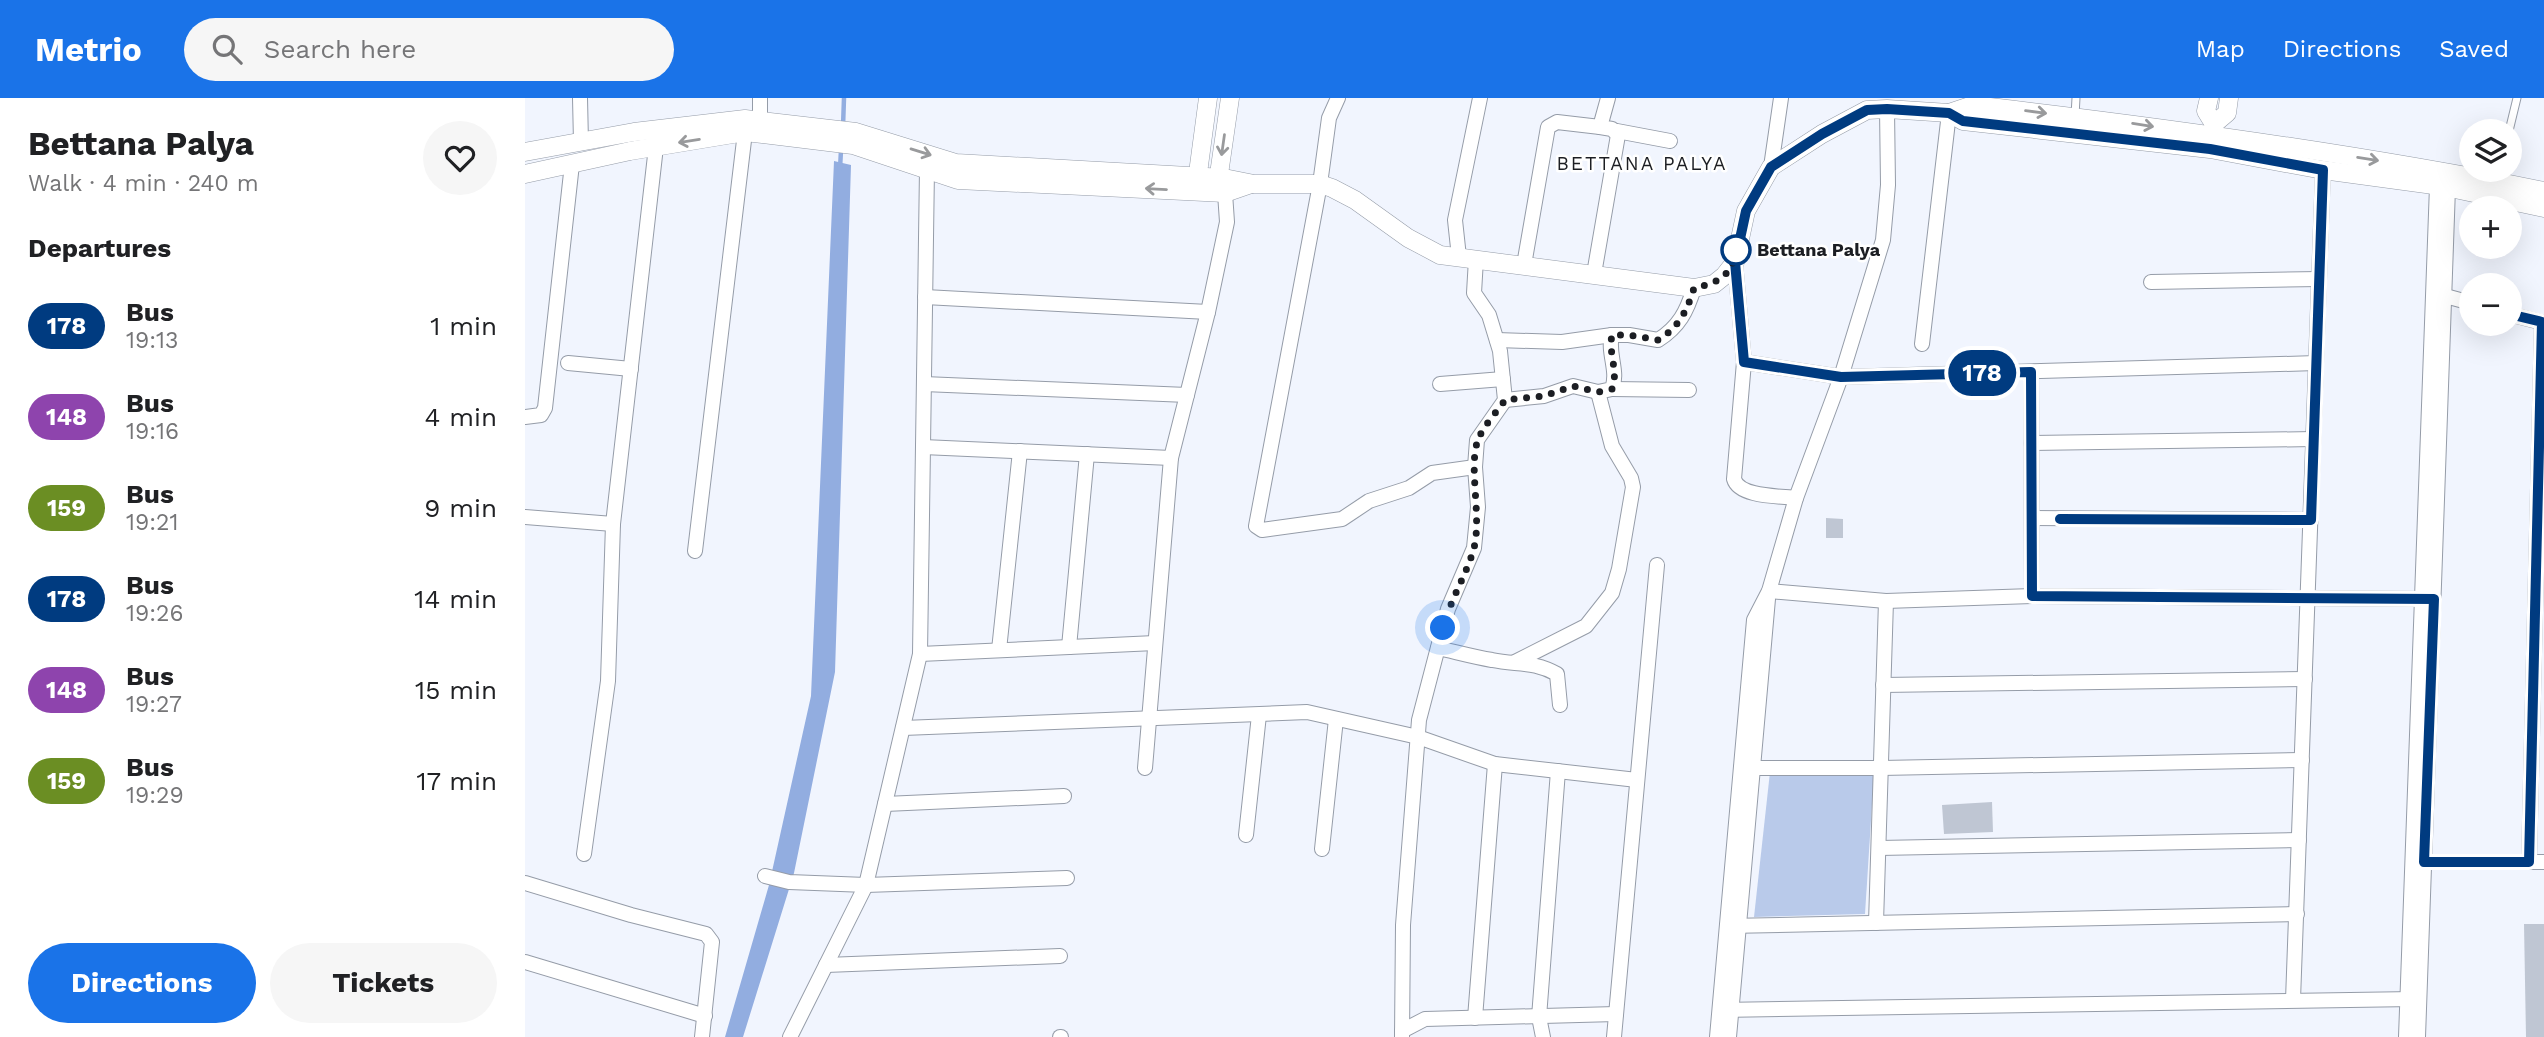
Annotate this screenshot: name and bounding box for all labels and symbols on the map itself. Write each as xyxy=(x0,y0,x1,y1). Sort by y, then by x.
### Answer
one-way arrow xyxy=(2024,106,2046,119)
one-way arrow xyxy=(2131,119,2154,132)
one-way arrow xyxy=(1217,133,1230,156)
one-way arrow xyxy=(678,134,701,147)
one-way arrow xyxy=(910,147,932,160)
district label: BETTANA PALYA xyxy=(1556,152,1728,175)
one-way arrow xyxy=(2356,153,2379,166)
one-way arrow xyxy=(1145,183,1168,196)
marker: Bettana Palya xyxy=(1721,235,1751,265)
place label: Bettana Palya xyxy=(1757,239,1881,260)
line badge: 178 xyxy=(1942,350,2022,396)
your location xyxy=(1425,610,1460,645)

